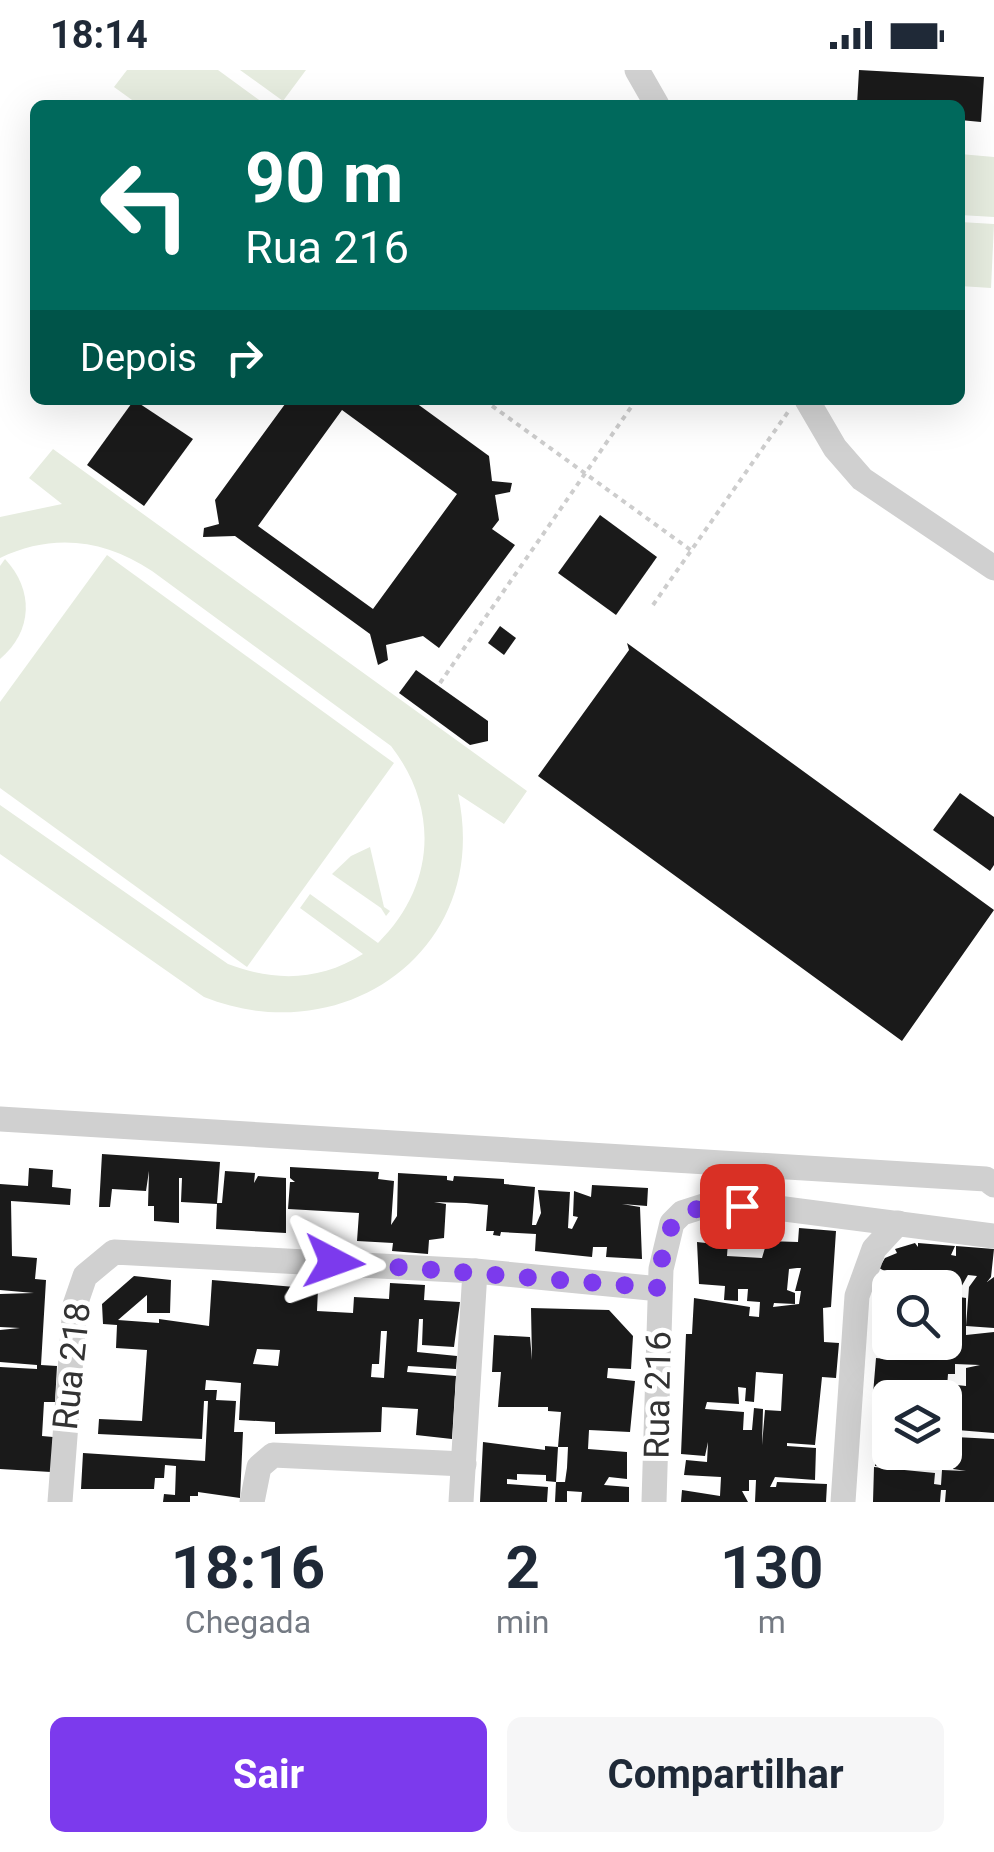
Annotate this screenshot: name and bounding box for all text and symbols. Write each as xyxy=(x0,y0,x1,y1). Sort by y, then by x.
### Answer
text: 18:14 xyxy=(50,13,148,57)
text: 90 m xyxy=(245,137,403,219)
icon: left xyxy=(80,140,210,270)
text: Rua 216 xyxy=(245,221,409,274)
icon: right xyxy=(217,330,272,385)
text: Depois xyxy=(80,336,197,380)
pin xyxy=(700,1164,785,1249)
icon: arrive xyxy=(715,1179,770,1234)
position arrow xyxy=(282,1210,386,1314)
map controls xyxy=(872,1270,962,1470)
button: search xyxy=(872,1270,962,1360)
street label: Rua 218 xyxy=(45,1300,99,1432)
street label: Rua 216 xyxy=(636,1331,680,1459)
button: layers xyxy=(872,1380,962,1470)
text: 18:16 xyxy=(171,1532,325,1603)
text: 2 xyxy=(505,1532,540,1603)
text: 130 xyxy=(720,1532,823,1603)
text: Chegada xyxy=(185,1603,311,1641)
text: min xyxy=(496,1603,549,1641)
text: m xyxy=(758,1603,786,1641)
button: Sair xyxy=(50,1717,487,1832)
button: Compartilhar xyxy=(507,1717,944,1832)

